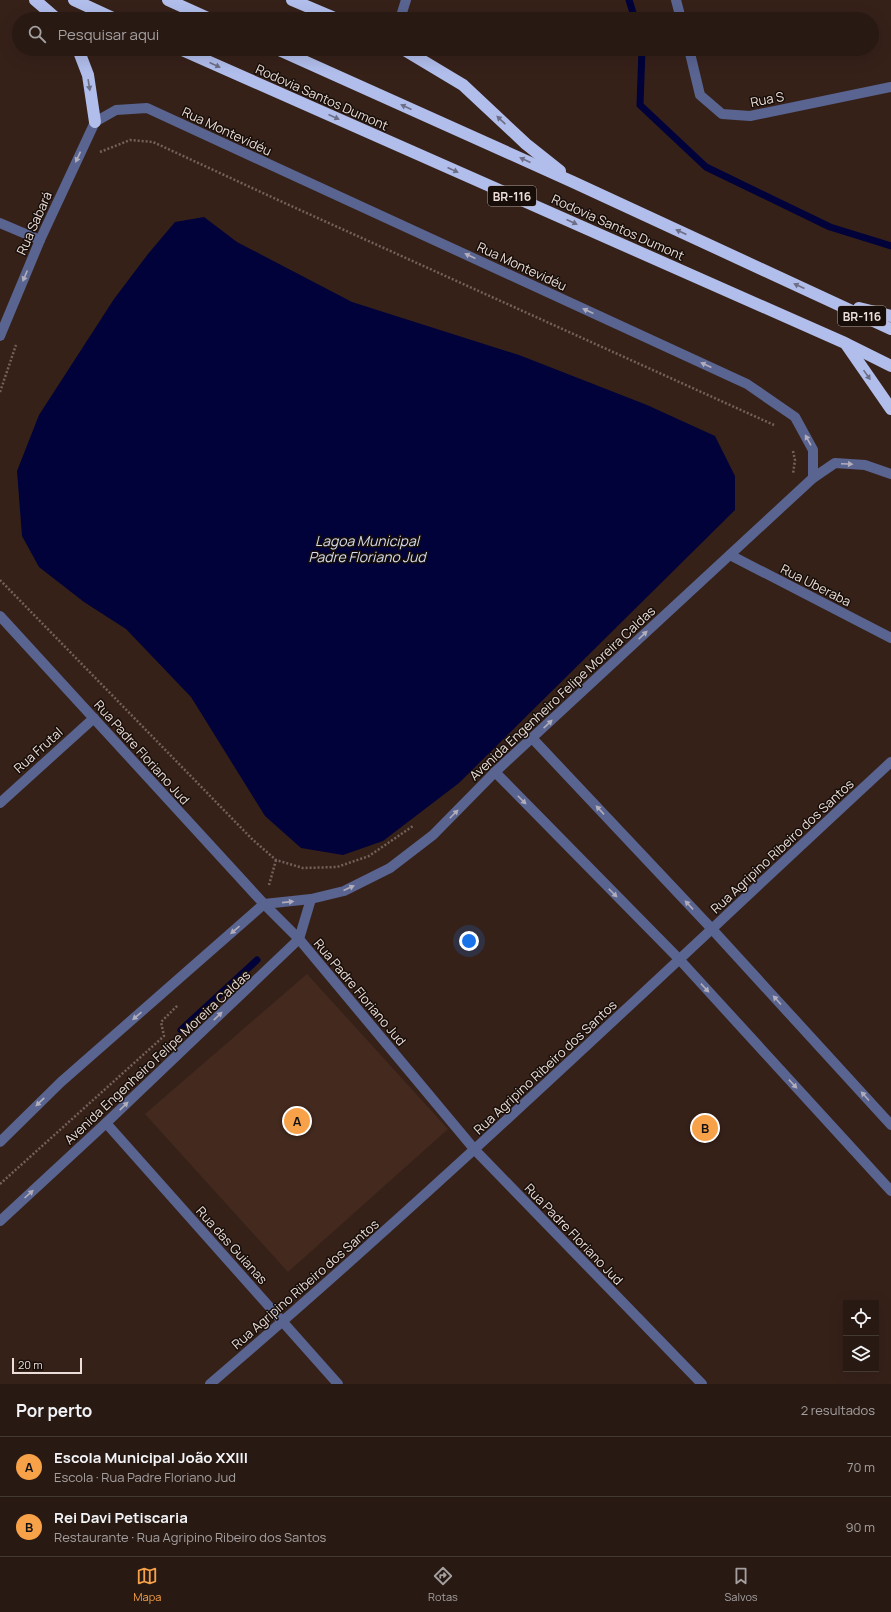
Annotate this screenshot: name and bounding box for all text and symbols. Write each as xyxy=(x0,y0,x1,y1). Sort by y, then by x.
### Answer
search box xyxy=(12,12,879,56)
icon: search xyxy=(26,23,48,45)
text: Pesquisar aqui xyxy=(58,24,159,45)
street label: Rodovia Santos Dumont xyxy=(253,60,391,134)
one-way arrow xyxy=(210,62,221,68)
one-way arrow xyxy=(86,79,92,91)
street label: Rua S xyxy=(749,87,785,111)
street label: Rua Montevidéu xyxy=(179,102,275,160)
one-way arrow xyxy=(400,104,412,110)
one-way arrow xyxy=(329,114,340,120)
one-way arrow xyxy=(496,116,505,125)
one-way arrow xyxy=(75,152,81,163)
one-way arrow xyxy=(519,157,530,163)
one-way arrow xyxy=(447,167,459,173)
road number: BR-116 xyxy=(488,186,536,206)
street label: Rua Sabará xyxy=(12,188,56,258)
street label: Rodovia Santos Dumont xyxy=(549,190,687,264)
one-way arrow xyxy=(566,219,578,225)
one-way arrow xyxy=(675,229,686,235)
street label: Rua Montevidéu xyxy=(474,237,570,295)
one-way arrow xyxy=(463,253,475,259)
one-way arrow xyxy=(22,271,28,283)
one-way arrow xyxy=(793,283,804,289)
road number: BR-116 xyxy=(838,306,886,326)
one-way arrow xyxy=(582,308,593,314)
one-way arrow xyxy=(700,362,711,368)
one-way arrow xyxy=(863,370,871,380)
one-way arrow xyxy=(804,435,811,446)
one-way arrow xyxy=(841,460,853,467)
water label: Lagoa Municipal Padre Floriano Jud xyxy=(308,531,427,566)
street label: Rua Uberaba xyxy=(778,560,854,610)
street label: Avenida Engenheiro Felipe Moreira Caldas xyxy=(465,602,659,784)
one-way arrow xyxy=(638,631,648,640)
street label: Rua Padre Floriano Jud xyxy=(90,696,194,808)
one-way arrow xyxy=(543,720,552,729)
street label: Rua Frutal xyxy=(10,723,66,777)
street label: Rua Agripino Ribeiro dos Santos xyxy=(707,775,858,917)
one-way arrow xyxy=(517,795,527,805)
one-way arrow xyxy=(595,805,605,815)
one-way arrow xyxy=(449,809,459,819)
one-way arrow xyxy=(343,885,354,891)
one-way arrow xyxy=(608,888,618,898)
one-way arrow xyxy=(282,898,294,905)
one-way arrow xyxy=(685,900,694,909)
one-way arrow xyxy=(230,925,239,934)
your location xyxy=(459,931,479,951)
street label: Rua Padre Floriano Jud xyxy=(310,935,410,1049)
street label: Avenida Engenheiro Felipe Moreira Caldas xyxy=(60,966,254,1148)
one-way arrow xyxy=(701,983,710,993)
one-way arrow xyxy=(772,995,782,1005)
street label: Rua Agripino Ribeiro dos Santos xyxy=(470,996,621,1138)
one-way arrow xyxy=(131,1011,142,1020)
one-way arrow xyxy=(213,1011,223,1021)
one-way arrow xyxy=(788,1079,798,1089)
one-way arrow xyxy=(860,1091,869,1101)
one-way arrow xyxy=(35,1098,45,1107)
one-way arrow xyxy=(119,1101,129,1111)
pin: A xyxy=(284,1106,310,1136)
pin: B xyxy=(692,1113,718,1143)
street label: Rua Padre Floriano Jud xyxy=(521,1179,627,1289)
one-way arrow xyxy=(24,1190,34,1199)
street label: Rua das Guianas xyxy=(192,1202,272,1288)
street label: Rua Agripino Ribeiro dos Santos xyxy=(228,1215,383,1353)
map controls xyxy=(843,1300,879,1372)
button: locate xyxy=(843,1300,879,1336)
button: layers xyxy=(843,1336,879,1372)
scale bar xyxy=(12,1356,82,1375)
text: 20 m xyxy=(18,1357,43,1372)
text: Por perto xyxy=(16,1399,92,1422)
text: 2 resultados xyxy=(801,1401,875,1419)
text: Escola Municipal João XXIII xyxy=(54,1447,248,1468)
text: A xyxy=(25,1458,33,1476)
text: 70 m xyxy=(847,1458,875,1476)
text: Escola · Rua Padre Floriano Jud xyxy=(54,1468,236,1486)
text: Rei Davi Petiscaria xyxy=(54,1507,188,1528)
text: B xyxy=(25,1518,33,1536)
text: 90 m xyxy=(845,1518,875,1536)
text: Restaurante · Rua Agripino Ribeiro dos Santos xyxy=(54,1528,326,1546)
tab: Mapa xyxy=(133,1565,161,1604)
tab: Rotas xyxy=(428,1565,458,1604)
tab: Salvos xyxy=(725,1565,758,1604)

